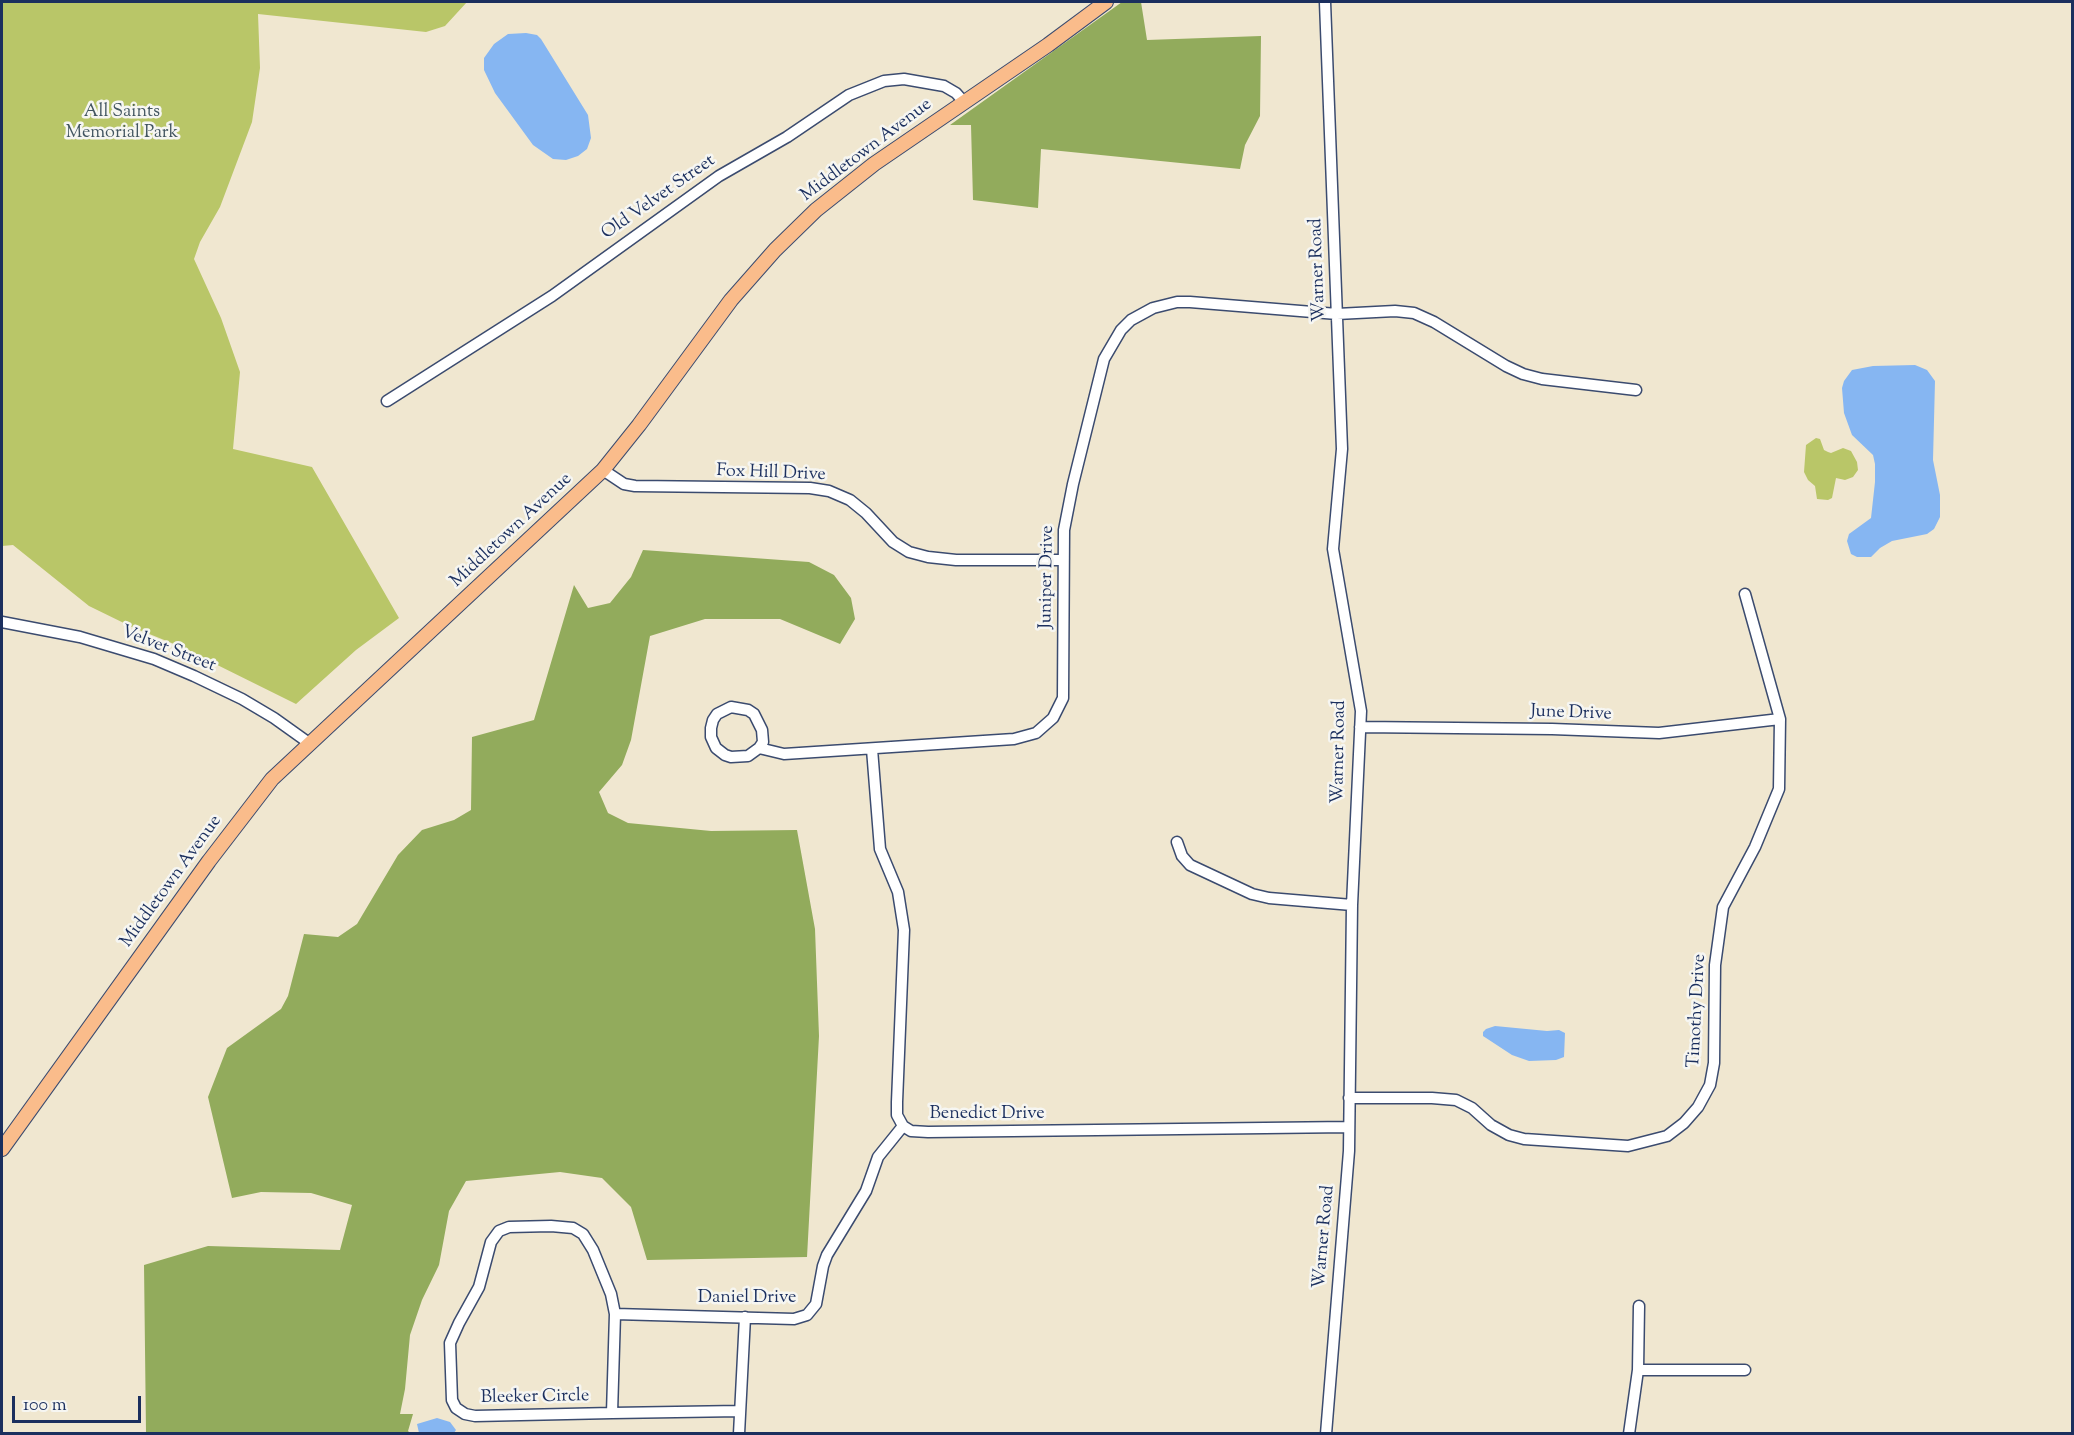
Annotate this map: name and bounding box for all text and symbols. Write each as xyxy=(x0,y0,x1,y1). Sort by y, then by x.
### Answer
street label: Middletown Avenue xyxy=(797,95,937,207)
park label: All Saints Memorial Park xyxy=(66,102,178,144)
street label: Old Velvet Street xyxy=(598,151,720,245)
street label: Warner Road xyxy=(1306,218,1332,322)
street label: Fox Hill Drive xyxy=(716,461,826,487)
street label: Middletown Avenue xyxy=(447,469,577,593)
street label: Juniper Drive xyxy=(1036,525,1060,629)
street label: Velvet Street xyxy=(118,622,218,678)
street label: Warner Road xyxy=(1328,700,1352,804)
street label: June Drive xyxy=(1530,702,1612,726)
street label: Middletown Avenue xyxy=(117,812,227,952)
street label: Timothy Drive xyxy=(1684,954,1712,1068)
street label: Benedict Drive xyxy=(929,1104,1045,1126)
street label: Warner Road xyxy=(1310,1184,1340,1290)
street label: Daniel Drive xyxy=(698,1288,796,1310)
scale bar xyxy=(15,1384,144,1422)
street label: Bleeker Circle xyxy=(481,1386,589,1410)
text: 100 m xyxy=(23,1393,67,1419)

